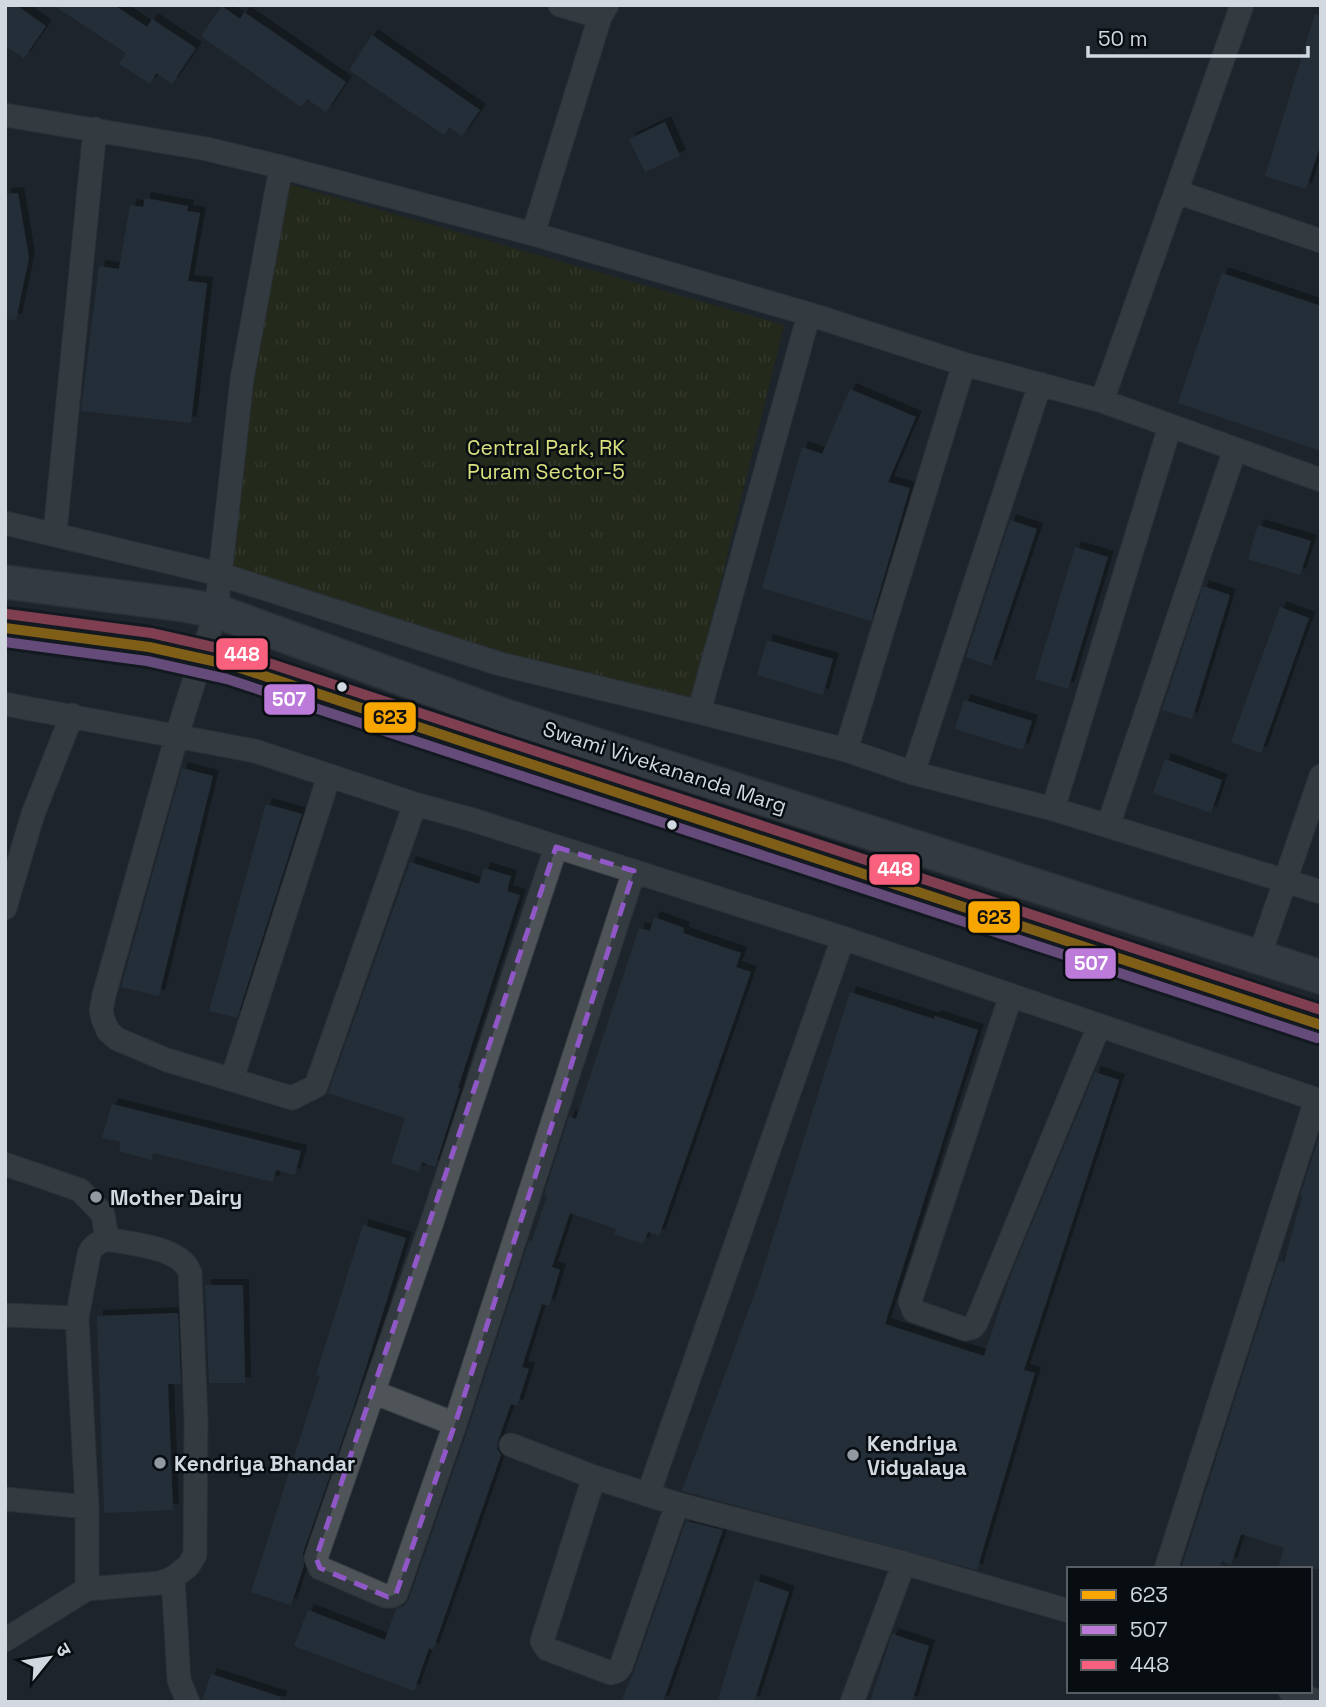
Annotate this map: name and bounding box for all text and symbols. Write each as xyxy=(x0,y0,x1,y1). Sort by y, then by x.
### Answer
scale bar xyxy=(1088,14,1308,58)
text: 50 m xyxy=(1098,25,1148,52)
park label: Central Park, RK Puram Sector-5 xyxy=(467,434,625,485)
line badge: 448 xyxy=(215,637,269,671)
text: 448 xyxy=(224,642,260,667)
unlabelled marker xyxy=(335,680,349,694)
line badge: 507 xyxy=(263,683,316,716)
text: 507 xyxy=(272,687,306,712)
line badge: 623 xyxy=(363,701,417,734)
text: 623 xyxy=(373,705,407,730)
street label: Swami Vivekananda Marg xyxy=(540,715,790,819)
unlabelled marker xyxy=(665,818,679,832)
line badge: 448 xyxy=(868,853,921,886)
text: 448 xyxy=(877,857,913,882)
line badge: 623 xyxy=(967,900,1021,934)
text: 623 xyxy=(977,905,1011,930)
line badge: 507 xyxy=(1064,947,1117,980)
text: 507 xyxy=(1074,951,1108,976)
place label: Mother Dairy xyxy=(110,1184,242,1211)
marker: Mother Dairy xyxy=(88,1189,104,1205)
place label: Kendriya Vidyalaya xyxy=(867,1430,967,1481)
marker: Kendriya Vidyalaya xyxy=(845,1447,861,1463)
place label: Kendriya Bhandar xyxy=(174,1450,355,1477)
marker: Kendriya Bhandar xyxy=(152,1455,168,1471)
legend xyxy=(1067,1567,1312,1693)
text: 623 xyxy=(1130,1581,1168,1608)
text: 507 xyxy=(1130,1616,1168,1643)
north arrow xyxy=(14,1623,84,1693)
text: उ xyxy=(50,1639,77,1662)
text: 448 xyxy=(1130,1651,1169,1678)

